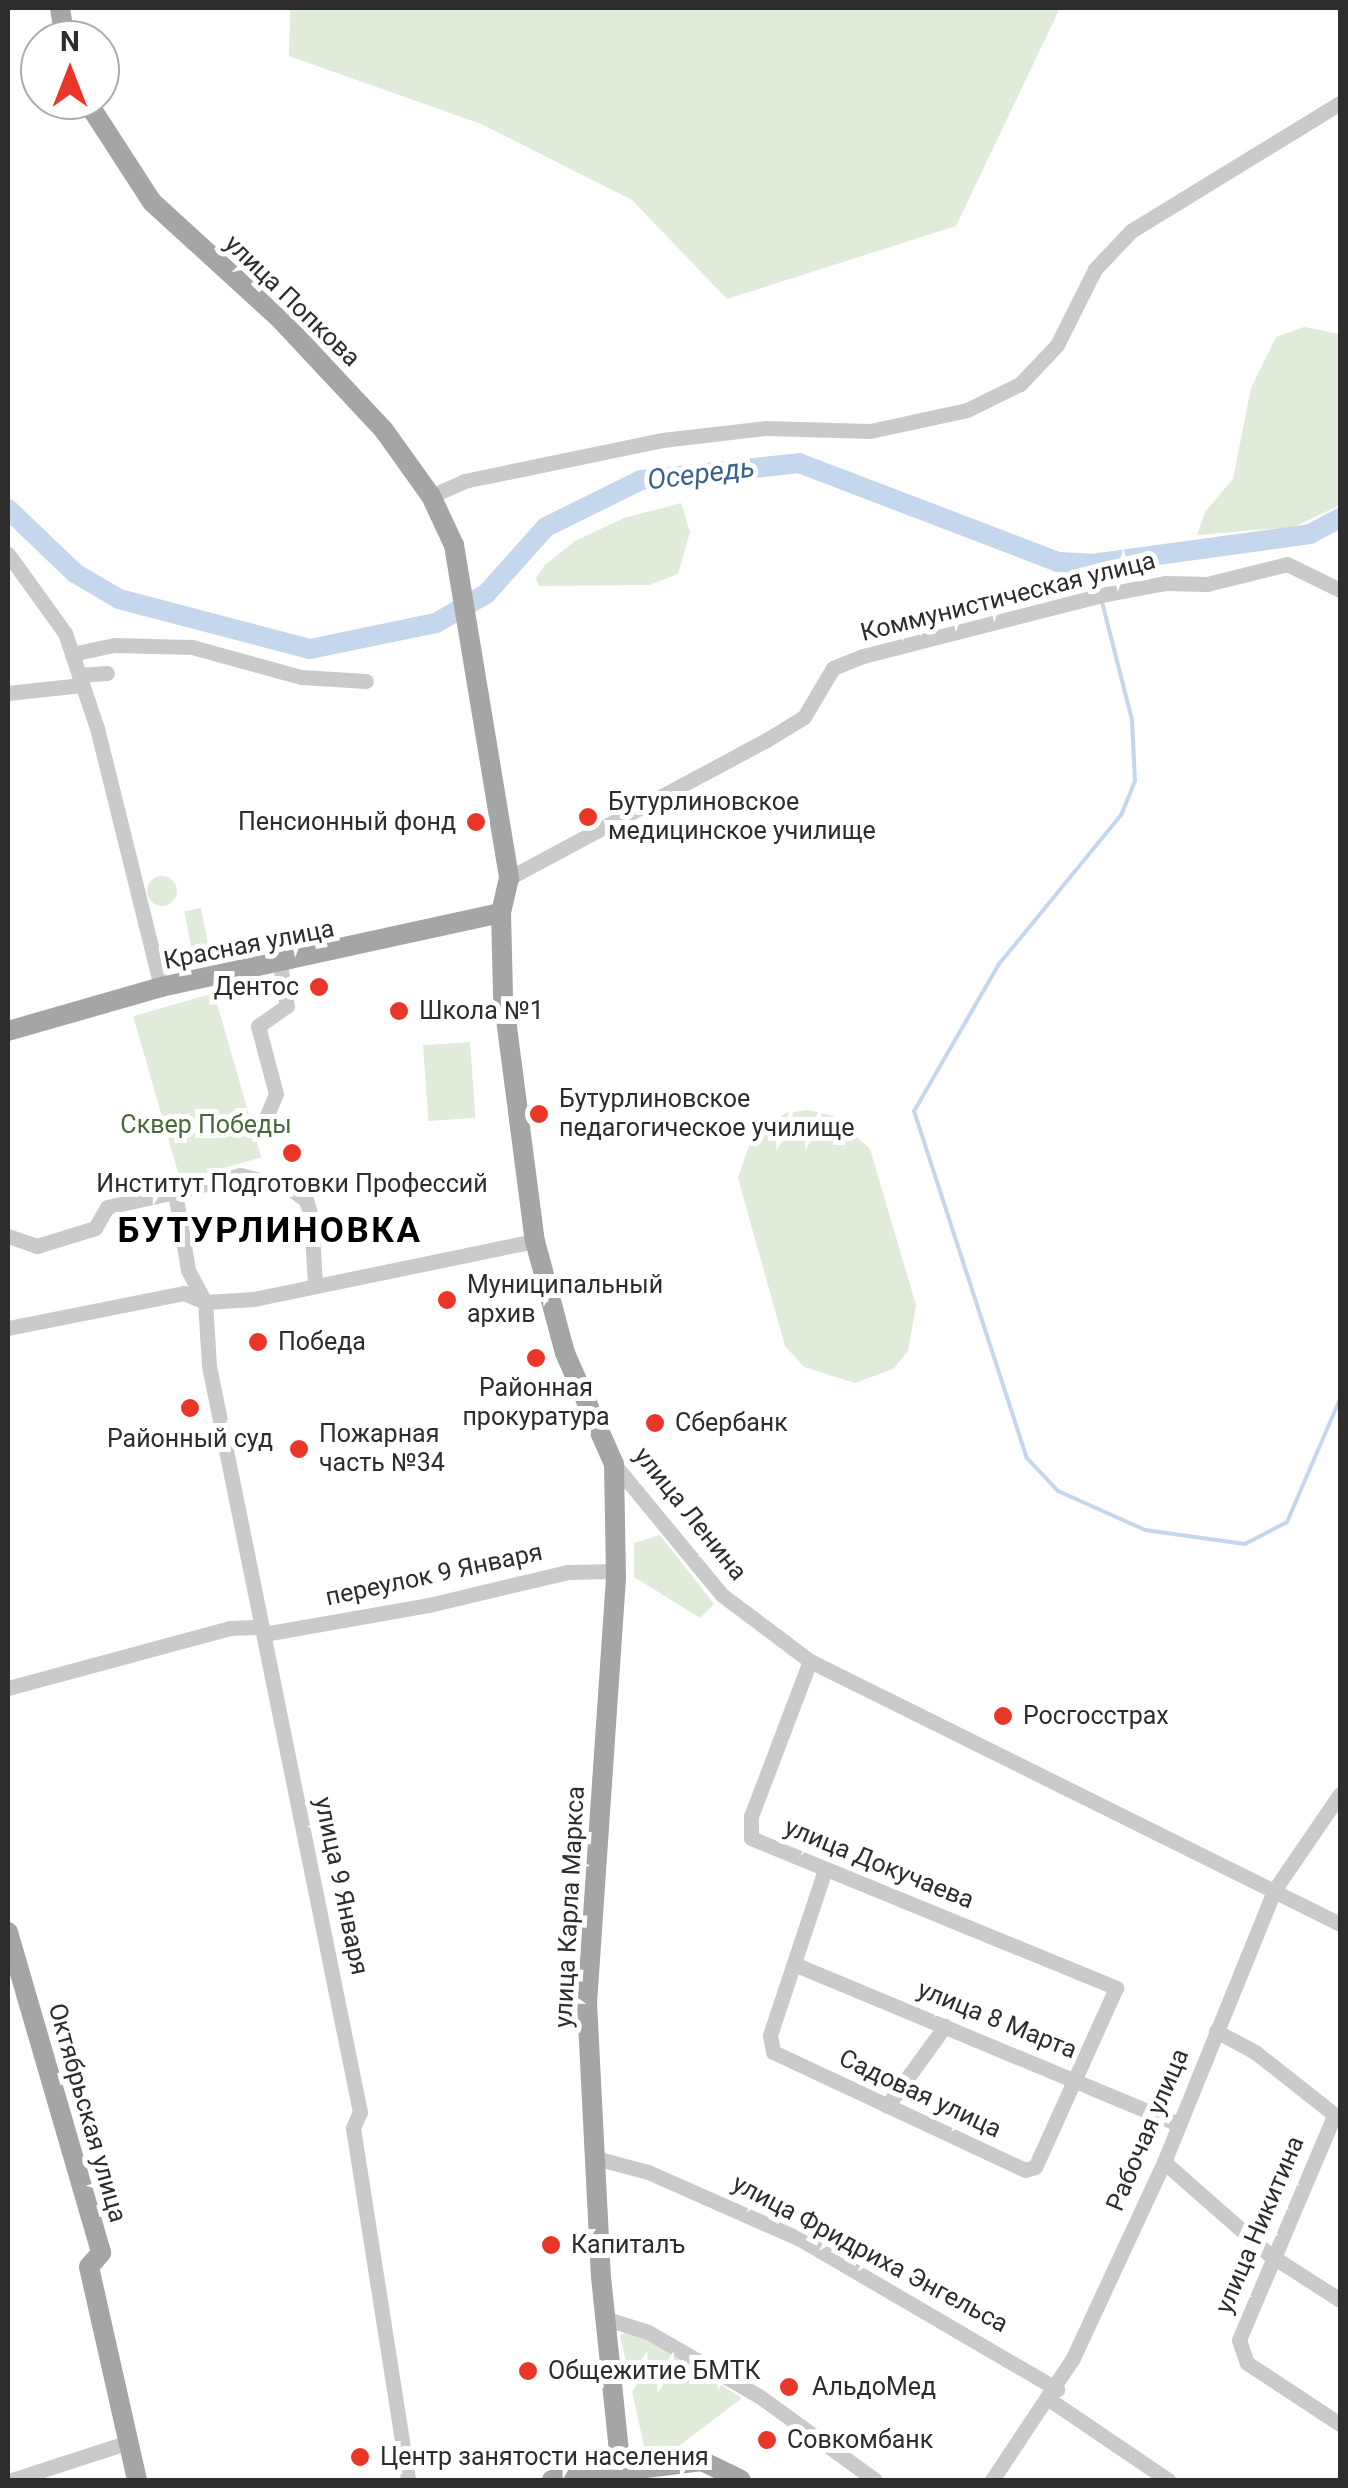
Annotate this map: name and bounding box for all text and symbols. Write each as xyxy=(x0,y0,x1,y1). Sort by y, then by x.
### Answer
north arrow xyxy=(20,20,120,120)
text: N xyxy=(60,25,80,58)
street label: улица Попкова xyxy=(218,229,366,373)
water label: Осередь xyxy=(645,451,757,497)
street label: Коммунистическая улица xyxy=(857,546,1159,648)
place label: Бутурлиновское медицинское училище xyxy=(608,788,876,847)
marker: Бутурлиновское медицинское училище xyxy=(577,806,599,828)
place label: Пенсионный фонд xyxy=(238,807,456,837)
marker: Пенсионный фонд xyxy=(465,811,487,833)
street label: Красная улица xyxy=(161,914,337,976)
place label: Дентос xyxy=(214,972,299,1002)
marker: Дентос xyxy=(308,976,330,998)
place label: Школа №1 xyxy=(419,996,544,1026)
marker: Школа №1 xyxy=(388,1000,410,1022)
place label: Бутурлиновское педагогическое училище xyxy=(559,1085,855,1144)
marker: Бутурлиновское педагогическое училище xyxy=(528,1103,550,1125)
park label: Сквер Победы xyxy=(120,1110,292,1140)
marker: Институт Подготовки Профессий xyxy=(281,1142,303,1164)
place label: Институт Подготовки Профессий xyxy=(96,1169,488,1199)
district label: БУТУРЛИНОВКА xyxy=(118,1210,422,1252)
place label: Муниципальный архив xyxy=(467,1271,663,1330)
marker: Муниципальный архив xyxy=(436,1289,458,1311)
place label: Победа xyxy=(278,1327,366,1357)
marker: Победа xyxy=(247,1331,269,1353)
marker: Районная прокуратура xyxy=(525,1347,547,1369)
place label: Районная прокуратура xyxy=(462,1374,610,1433)
marker: Районный суд xyxy=(179,1397,201,1419)
place label: Сбербанк xyxy=(675,1408,788,1438)
marker: Сбербанк xyxy=(644,1412,666,1434)
place label: Пожарная часть №34 xyxy=(319,1420,445,1479)
place label: Районный суд xyxy=(107,1424,273,1454)
marker: Пожарная часть №34 xyxy=(288,1438,310,1460)
street label: улица Ленина xyxy=(627,1441,753,1587)
street label: переулок 9 Января xyxy=(323,1537,545,1613)
place label: Росгосстрах xyxy=(1023,1701,1169,1731)
marker: Росгосстрах xyxy=(992,1705,1014,1727)
street label: улица Карла Маркса xyxy=(549,1785,591,2029)
street label: улица 9 Января xyxy=(308,1794,374,1978)
street label: улица Докучаева xyxy=(780,1812,978,1916)
street label: улица 8 Марта xyxy=(913,1974,1081,2066)
street label: Октябрьская улица xyxy=(41,2000,133,2226)
street label: Садовая улица xyxy=(834,2043,1006,2145)
street label: Рабочая улица xyxy=(1100,2044,1196,2216)
street label: улица Никитина xyxy=(1209,2132,1311,2318)
street label: улица Фридриха Энгельса xyxy=(727,2168,1013,2340)
place label: Капиталъ xyxy=(571,2230,685,2260)
marker: Капиталъ xyxy=(540,2234,562,2256)
place label: Общежитие БМТК xyxy=(548,2356,761,2386)
marker: Общежитие БМТК xyxy=(517,2360,539,2382)
place label: АльдоМед xyxy=(812,2372,936,2402)
marker: АльдоМед xyxy=(776,2374,802,2400)
place label: Совкомбанк xyxy=(787,2425,933,2455)
marker: Совкомбанк xyxy=(756,2429,778,2451)
place label: Центр занятости населения xyxy=(380,2442,709,2472)
marker: Центр занятости населения xyxy=(349,2446,371,2468)

